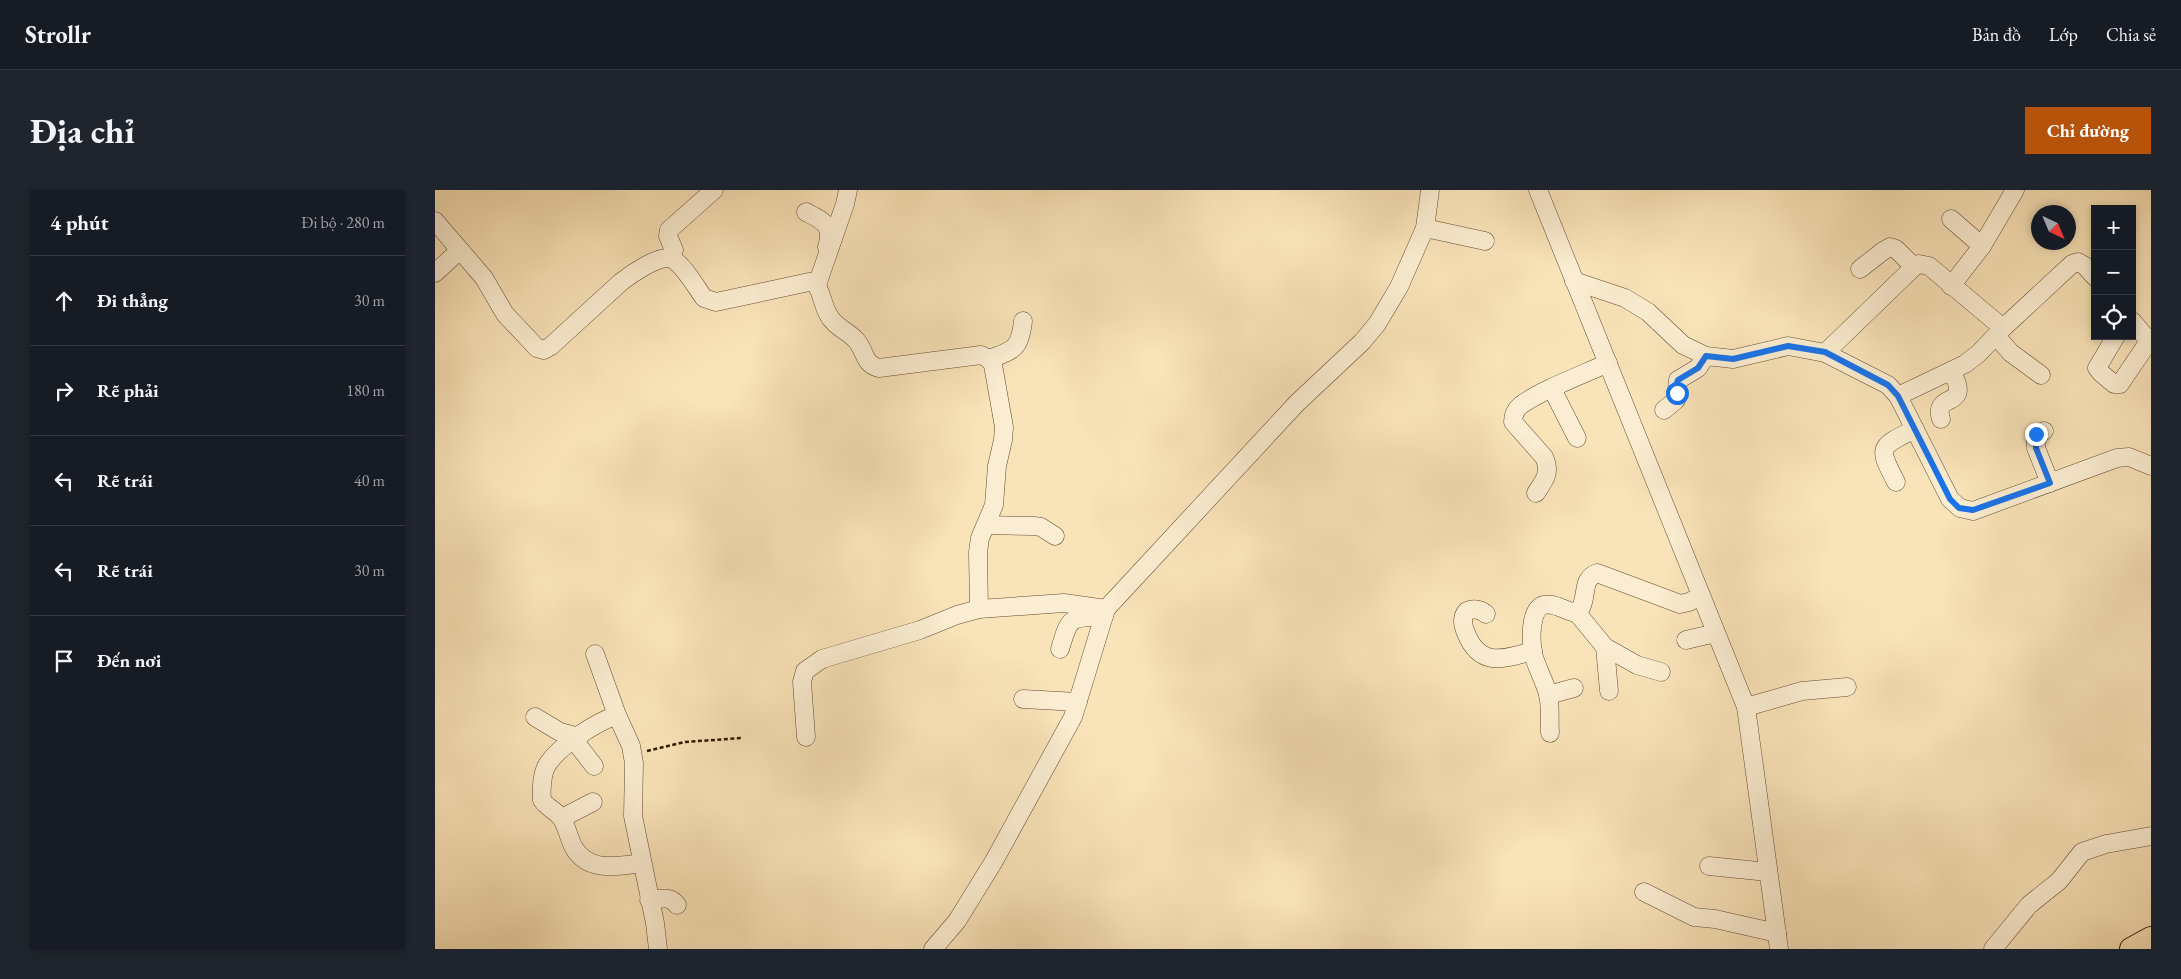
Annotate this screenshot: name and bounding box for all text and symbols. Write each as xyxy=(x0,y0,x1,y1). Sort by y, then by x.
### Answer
text: Strollr xyxy=(25,19,91,50)
text: Bản đồ xyxy=(1972,23,2021,46)
text: Lớp xyxy=(2049,23,2078,46)
text: Chia sẻ xyxy=(2106,23,2156,46)
button: Chỉ đường xyxy=(2025,107,2151,154)
text: Địa chỉ xyxy=(30,108,135,153)
north arrow xyxy=(2031,205,2076,250)
map controls xyxy=(2091,205,2136,340)
button: + xyxy=(2091,205,2136,250)
text: 4 phút xyxy=(50,209,109,236)
text: Đi bộ · 280 m xyxy=(301,212,385,233)
button: − xyxy=(2091,250,2136,295)
icon: ahead xyxy=(50,287,78,315)
text: Đi thẳng xyxy=(97,288,168,313)
text: 30 m xyxy=(354,290,385,311)
button: locate xyxy=(2091,295,2136,340)
icon: right xyxy=(50,377,78,405)
text: Rẽ phải xyxy=(97,378,159,403)
text: 180 m xyxy=(346,380,385,401)
route start xyxy=(1666,382,1689,405)
route end xyxy=(2025,423,2048,446)
icon: left xyxy=(50,467,78,495)
text: Rẽ trái xyxy=(97,468,153,493)
text: 40 m xyxy=(354,470,385,491)
icon: left xyxy=(50,557,78,585)
text: Rẽ trái xyxy=(97,558,153,583)
text: 30 m xyxy=(354,560,385,581)
icon: arrive xyxy=(50,647,78,675)
text: Đến nơi xyxy=(97,648,161,673)

